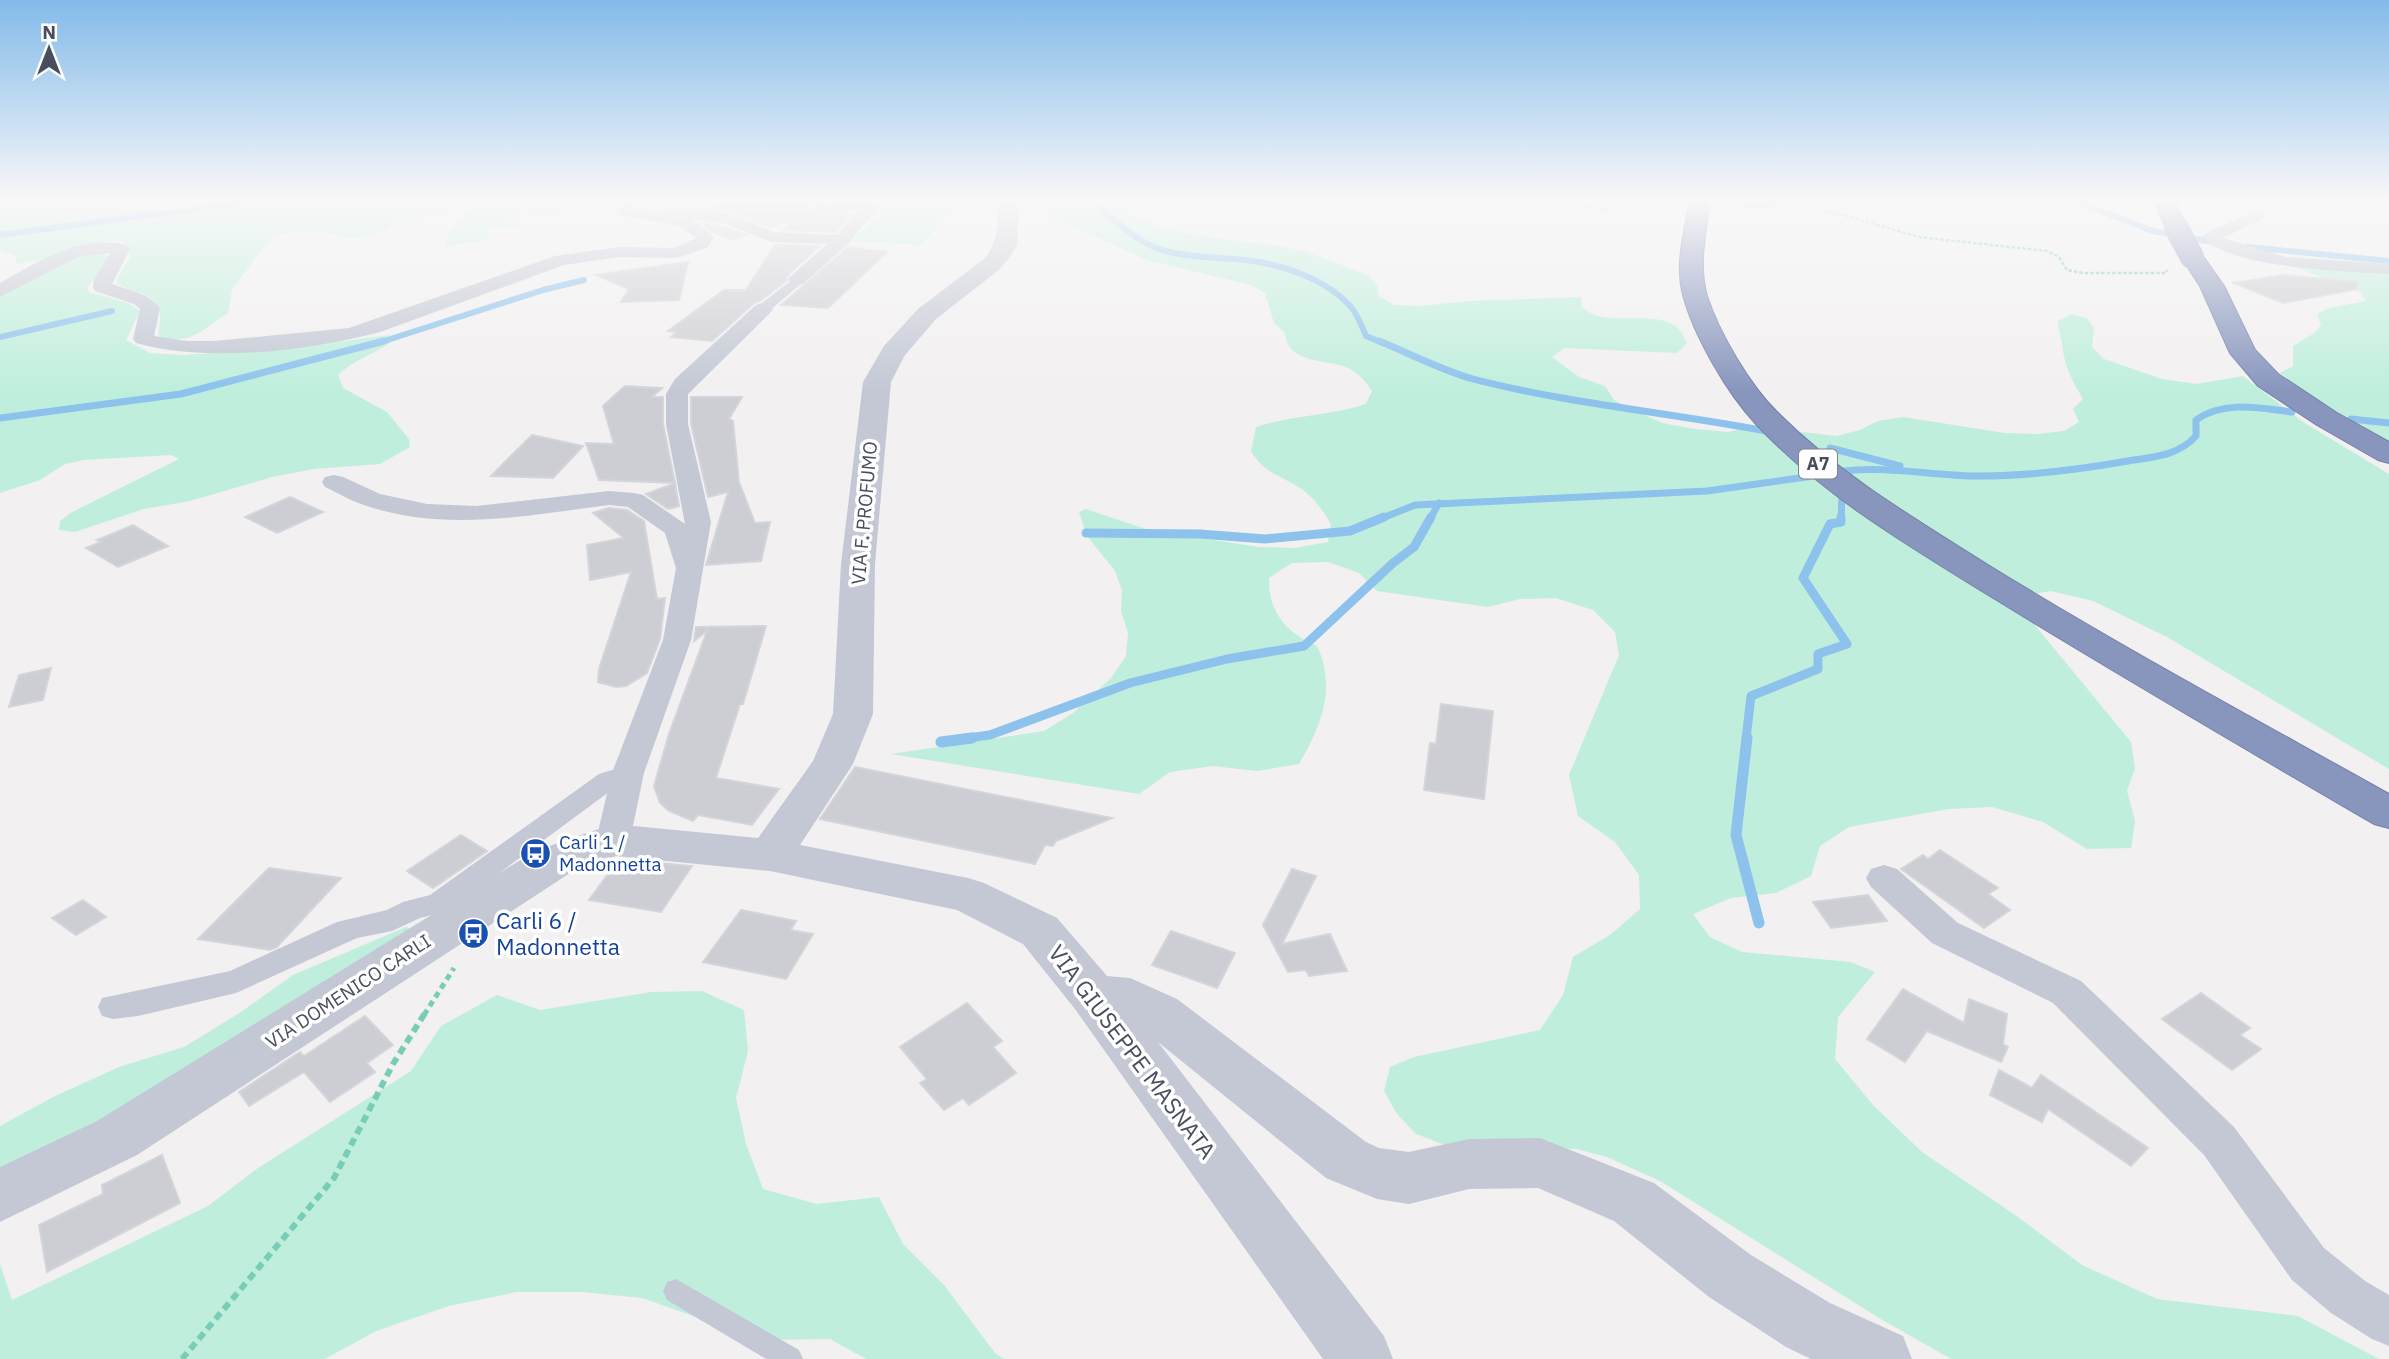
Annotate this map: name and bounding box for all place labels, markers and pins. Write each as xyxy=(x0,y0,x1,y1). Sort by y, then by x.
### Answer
place label: Carli 1 / Madonnetta xyxy=(559,830,662,876)
bus stop icon: Carli 1 / Madonnetta xyxy=(519,836,553,870)
place label: Carli 6 / Madonnetta xyxy=(496,905,620,961)
bus stop icon: Carli 6 / Madonnetta xyxy=(456,917,490,951)

